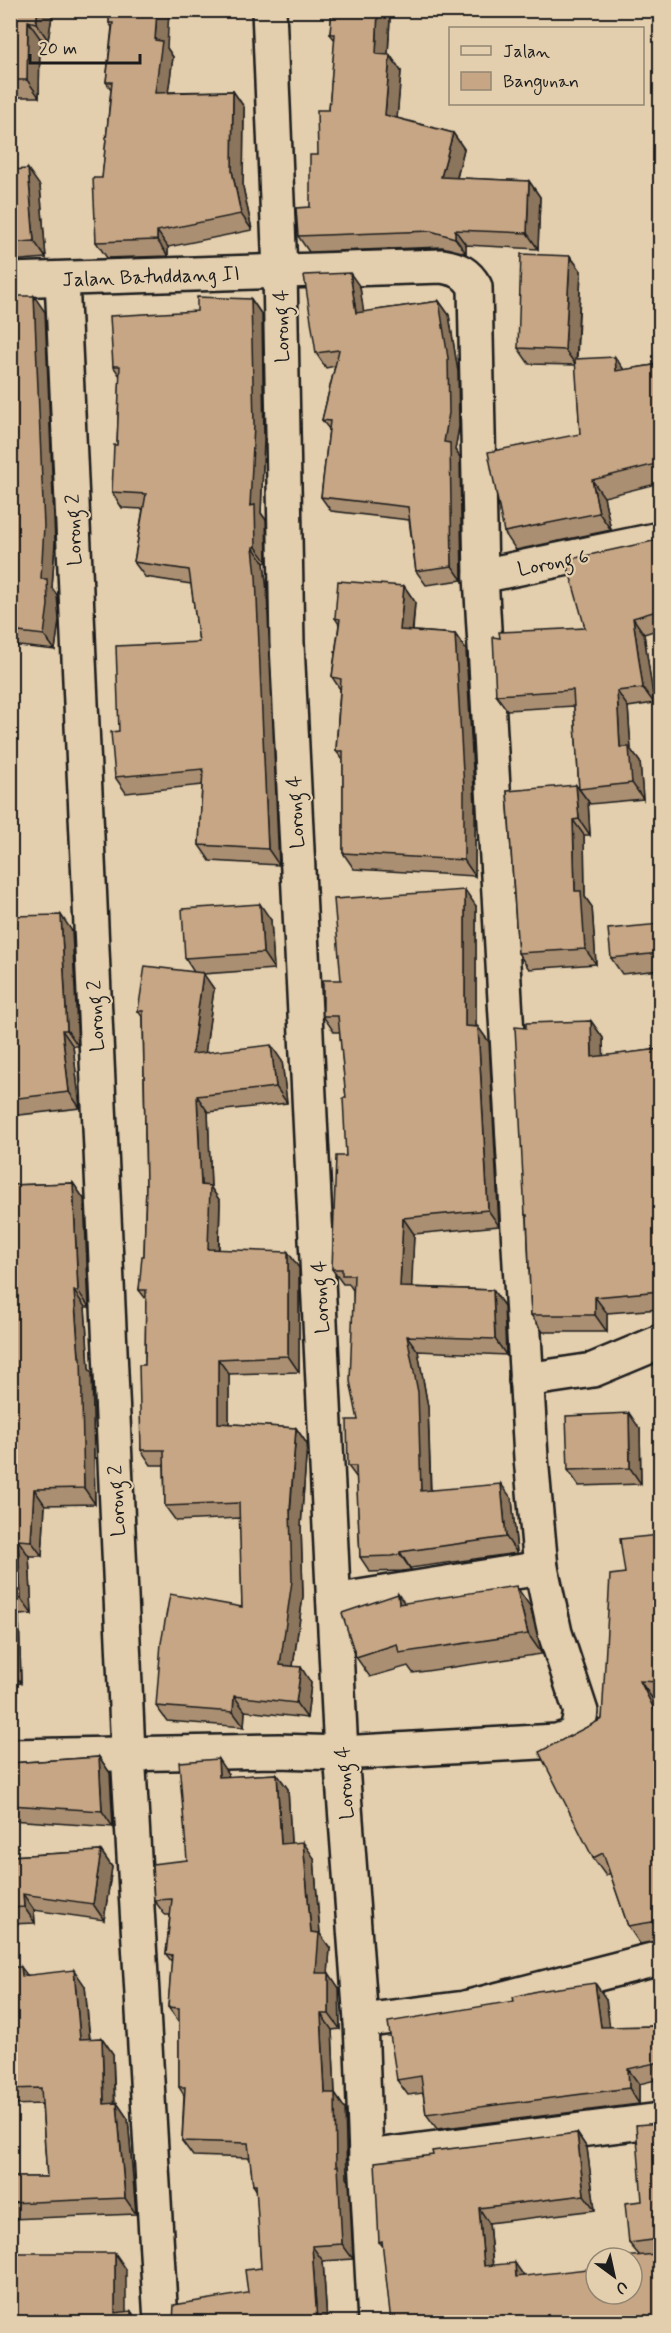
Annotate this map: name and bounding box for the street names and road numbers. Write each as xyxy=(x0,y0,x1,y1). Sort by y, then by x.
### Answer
street label: Jalan Batuddang II xyxy=(62,261,240,294)
street label: Lorong 4 xyxy=(268,289,299,363)
street label: Lorong 2 xyxy=(60,494,91,566)
street label: Lorong 6 xyxy=(515,543,592,586)
street label: Lorong 4 xyxy=(281,774,314,849)
street label: Lorong 2 xyxy=(81,979,114,1052)
street label: Lorong 4 xyxy=(306,1259,339,1334)
street label: Lorong 2 xyxy=(102,1464,135,1537)
street label: Lorong 4 xyxy=(329,1745,364,1820)

